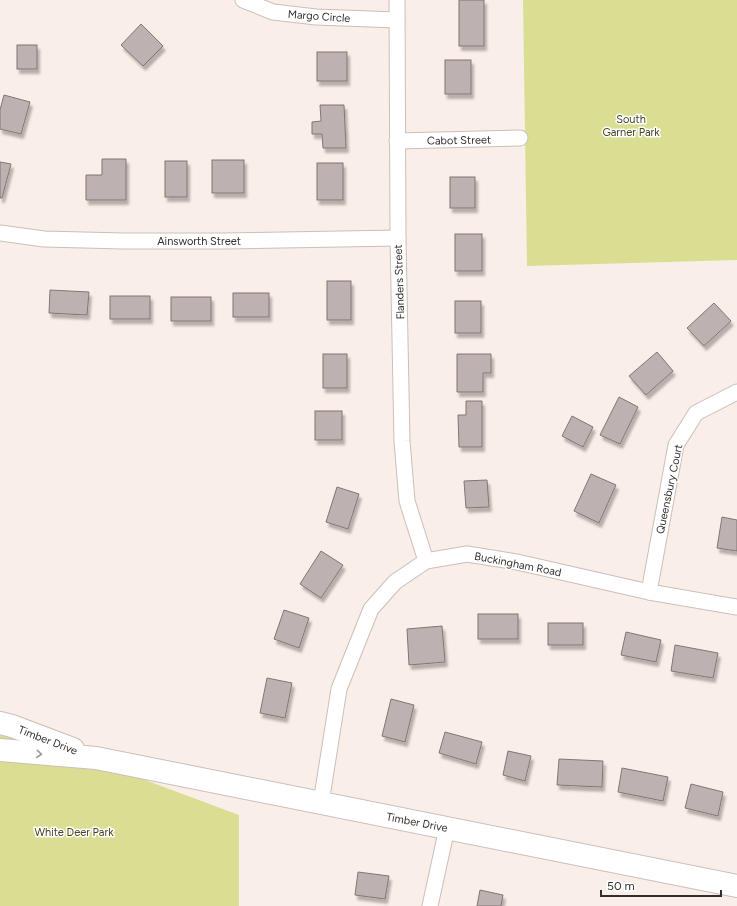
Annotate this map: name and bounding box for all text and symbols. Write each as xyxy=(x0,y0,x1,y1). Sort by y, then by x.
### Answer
street label: Margo Circle xyxy=(287,8,351,25)
park label: South Garner Park xyxy=(602,113,660,139)
street label: Cabot Street xyxy=(427,133,491,148)
street label: Ainsworth Street xyxy=(157,235,241,248)
street label: Flanders Street xyxy=(392,244,407,320)
street label: Queensbury Court xyxy=(654,443,685,535)
street label: Buckingham Road xyxy=(473,550,563,579)
street label: Timber Drive xyxy=(16,723,79,758)
one-way arrow xyxy=(36,749,42,758)
street label: Timber Drive xyxy=(385,810,449,835)
park label: White Deer Park xyxy=(34,826,114,839)
scale bar xyxy=(601,872,721,898)
text: 50 m xyxy=(607,879,635,893)

